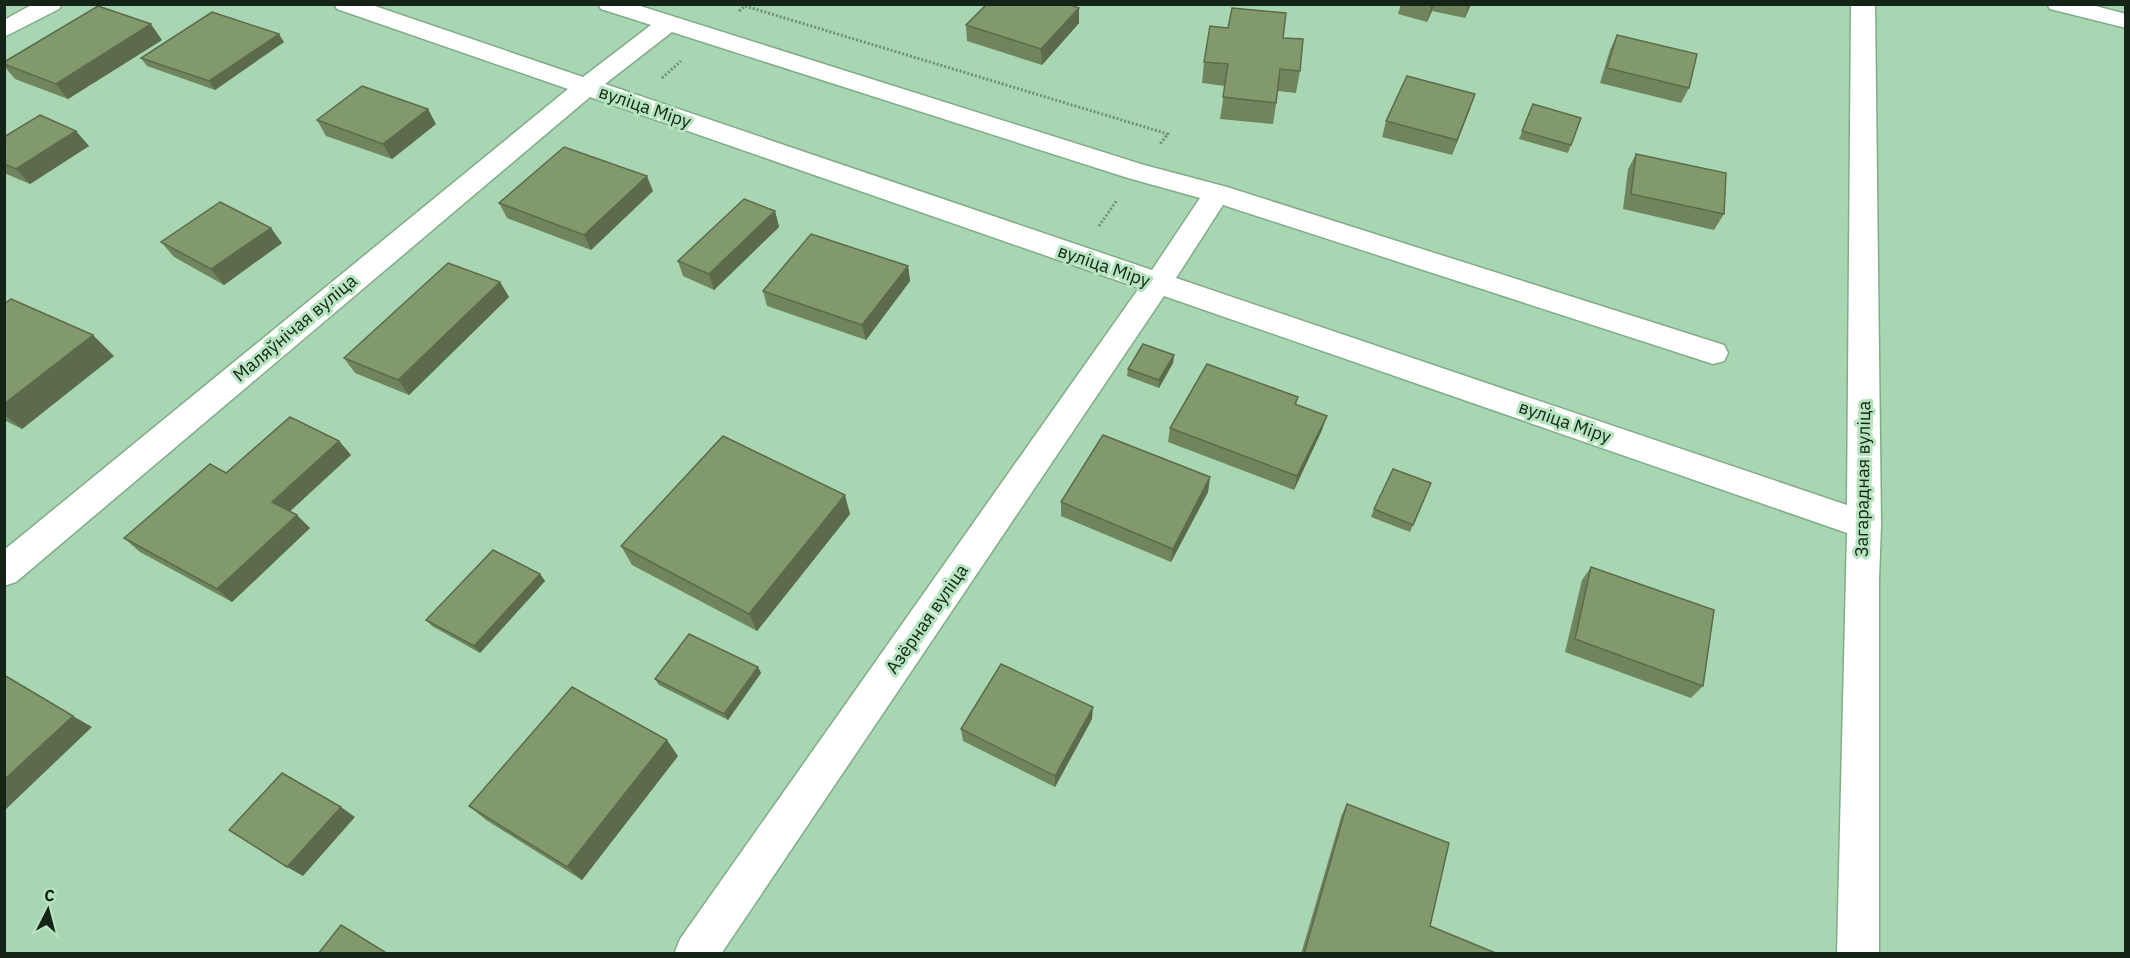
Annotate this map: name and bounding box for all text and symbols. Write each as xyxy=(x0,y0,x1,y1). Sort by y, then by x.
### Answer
street label: вуліца Міру xyxy=(596,80,694,133)
street label: вуліца Міру xyxy=(1055,239,1153,292)
street label: Маляўнічая вуліца xyxy=(228,269,362,386)
street label: вуліца Міру xyxy=(1516,395,1614,448)
street label: Загарадная вуліца xyxy=(1850,400,1875,557)
street label: Азёрная вуліца xyxy=(880,559,973,678)
north arrow xyxy=(18,880,78,940)
text: С xyxy=(43,885,56,906)

